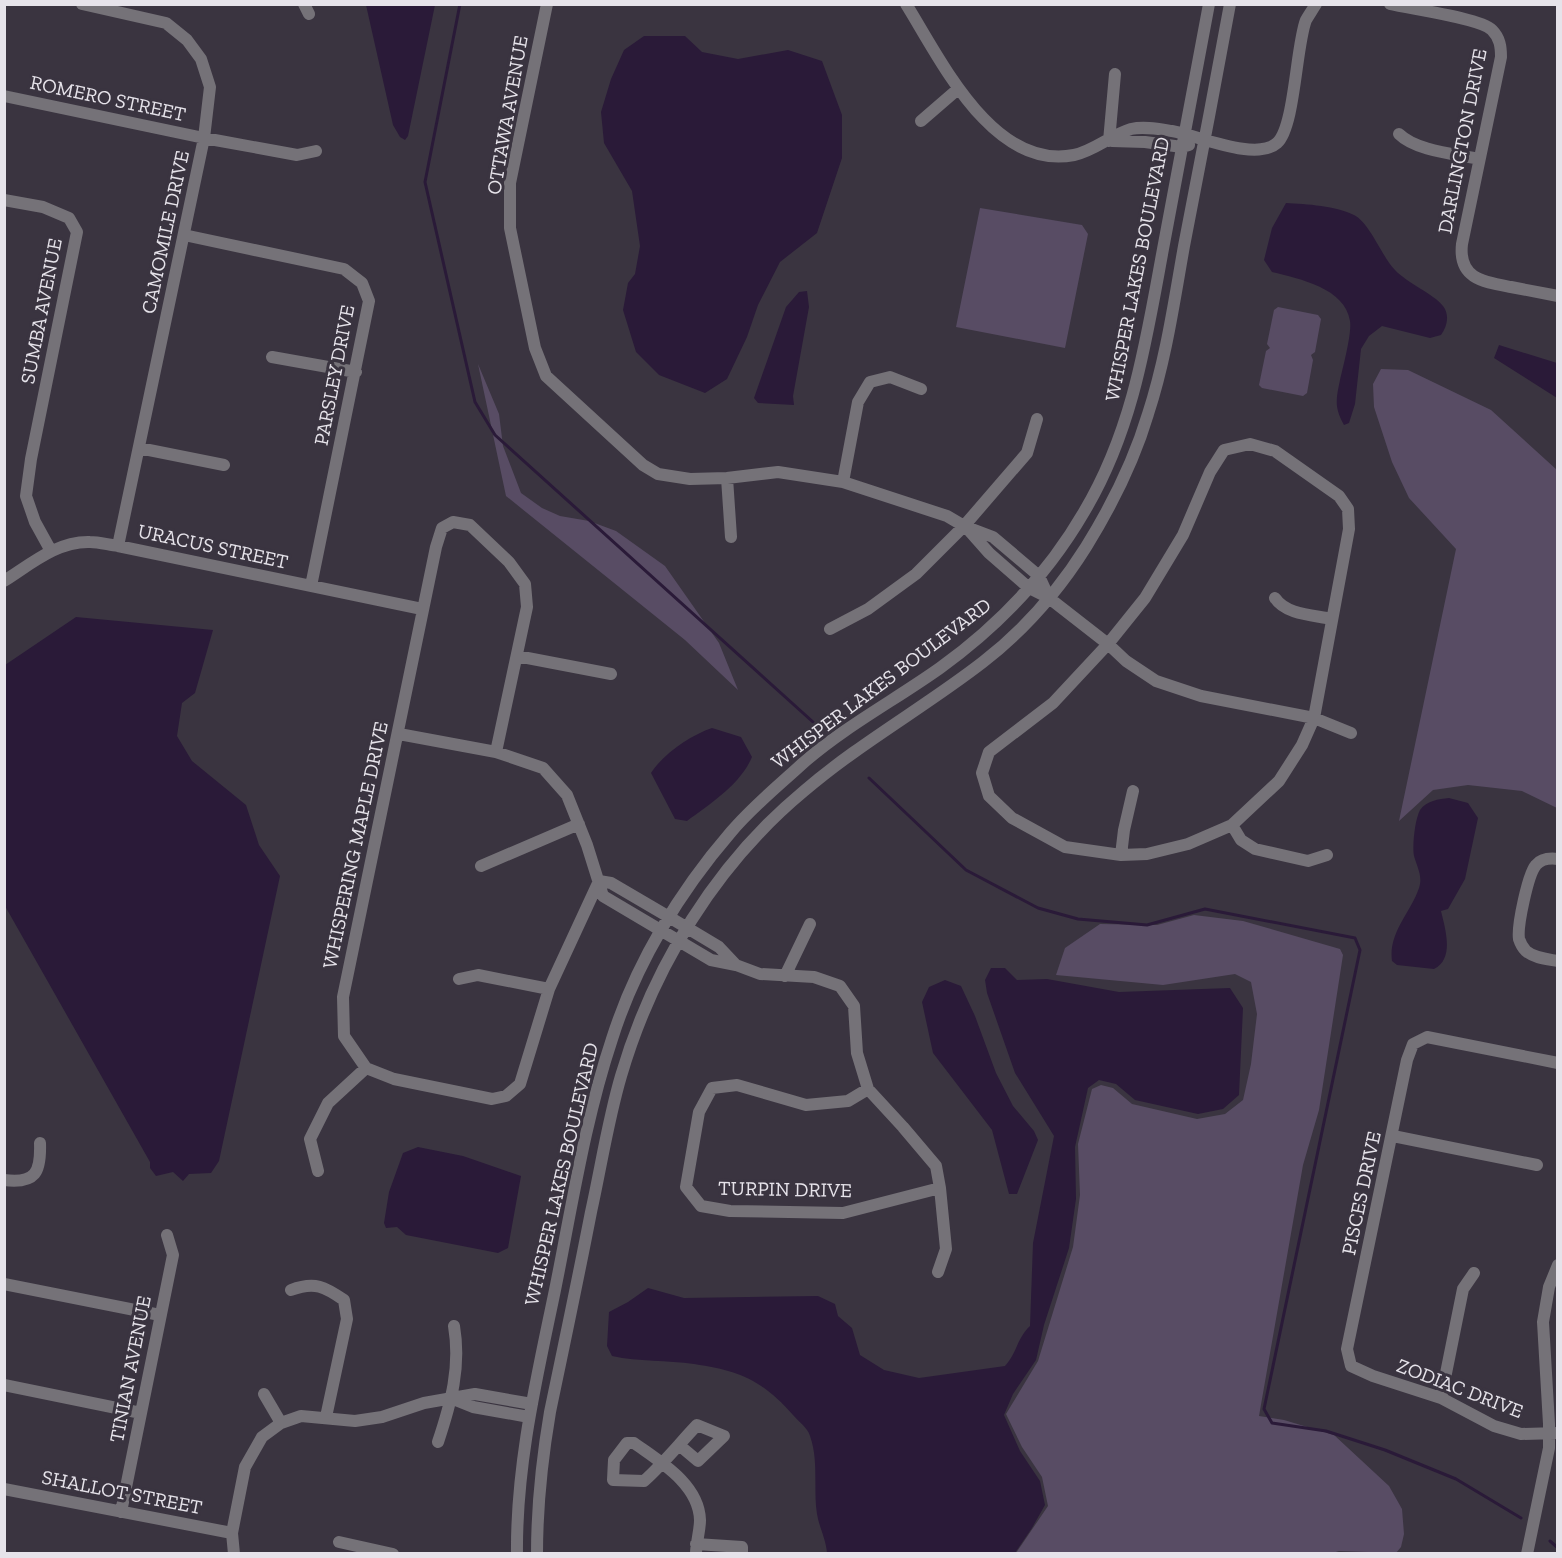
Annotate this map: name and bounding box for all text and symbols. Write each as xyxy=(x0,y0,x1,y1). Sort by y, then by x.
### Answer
street label: OTTAWA AVENUE xyxy=(481,34,533,196)
street label: DARLINGTON DRIVE xyxy=(1432,47,1492,235)
street label: ROMERO STREET xyxy=(28,70,188,126)
street label: WHISPER LAKES BOULEVARD xyxy=(1100,135,1174,403)
street label: CAMOMILE DRIVE xyxy=(136,148,194,316)
street label: SUMBA AVENUE xyxy=(15,236,67,386)
street label: PARSLEY DRIVE xyxy=(309,303,359,447)
street label: URACUS STREET xyxy=(136,518,290,574)
street label: WHISPER LAKES BOULEVARD xyxy=(766,592,996,774)
street label: WHISPERING MAPLE DRIVE xyxy=(317,719,393,971)
street label: WHISPER LAKES BOULEVARD xyxy=(519,1040,603,1308)
street label: PISCES DRIVE xyxy=(1336,1129,1386,1257)
street label: TURPIN DRIVE xyxy=(718,1176,852,1202)
street label: TINIAN AVENUE xyxy=(104,1294,156,1444)
street label: ZODIAC DRIVE xyxy=(1393,1353,1527,1423)
street label: SHALLOT STREET xyxy=(40,1465,204,1519)

